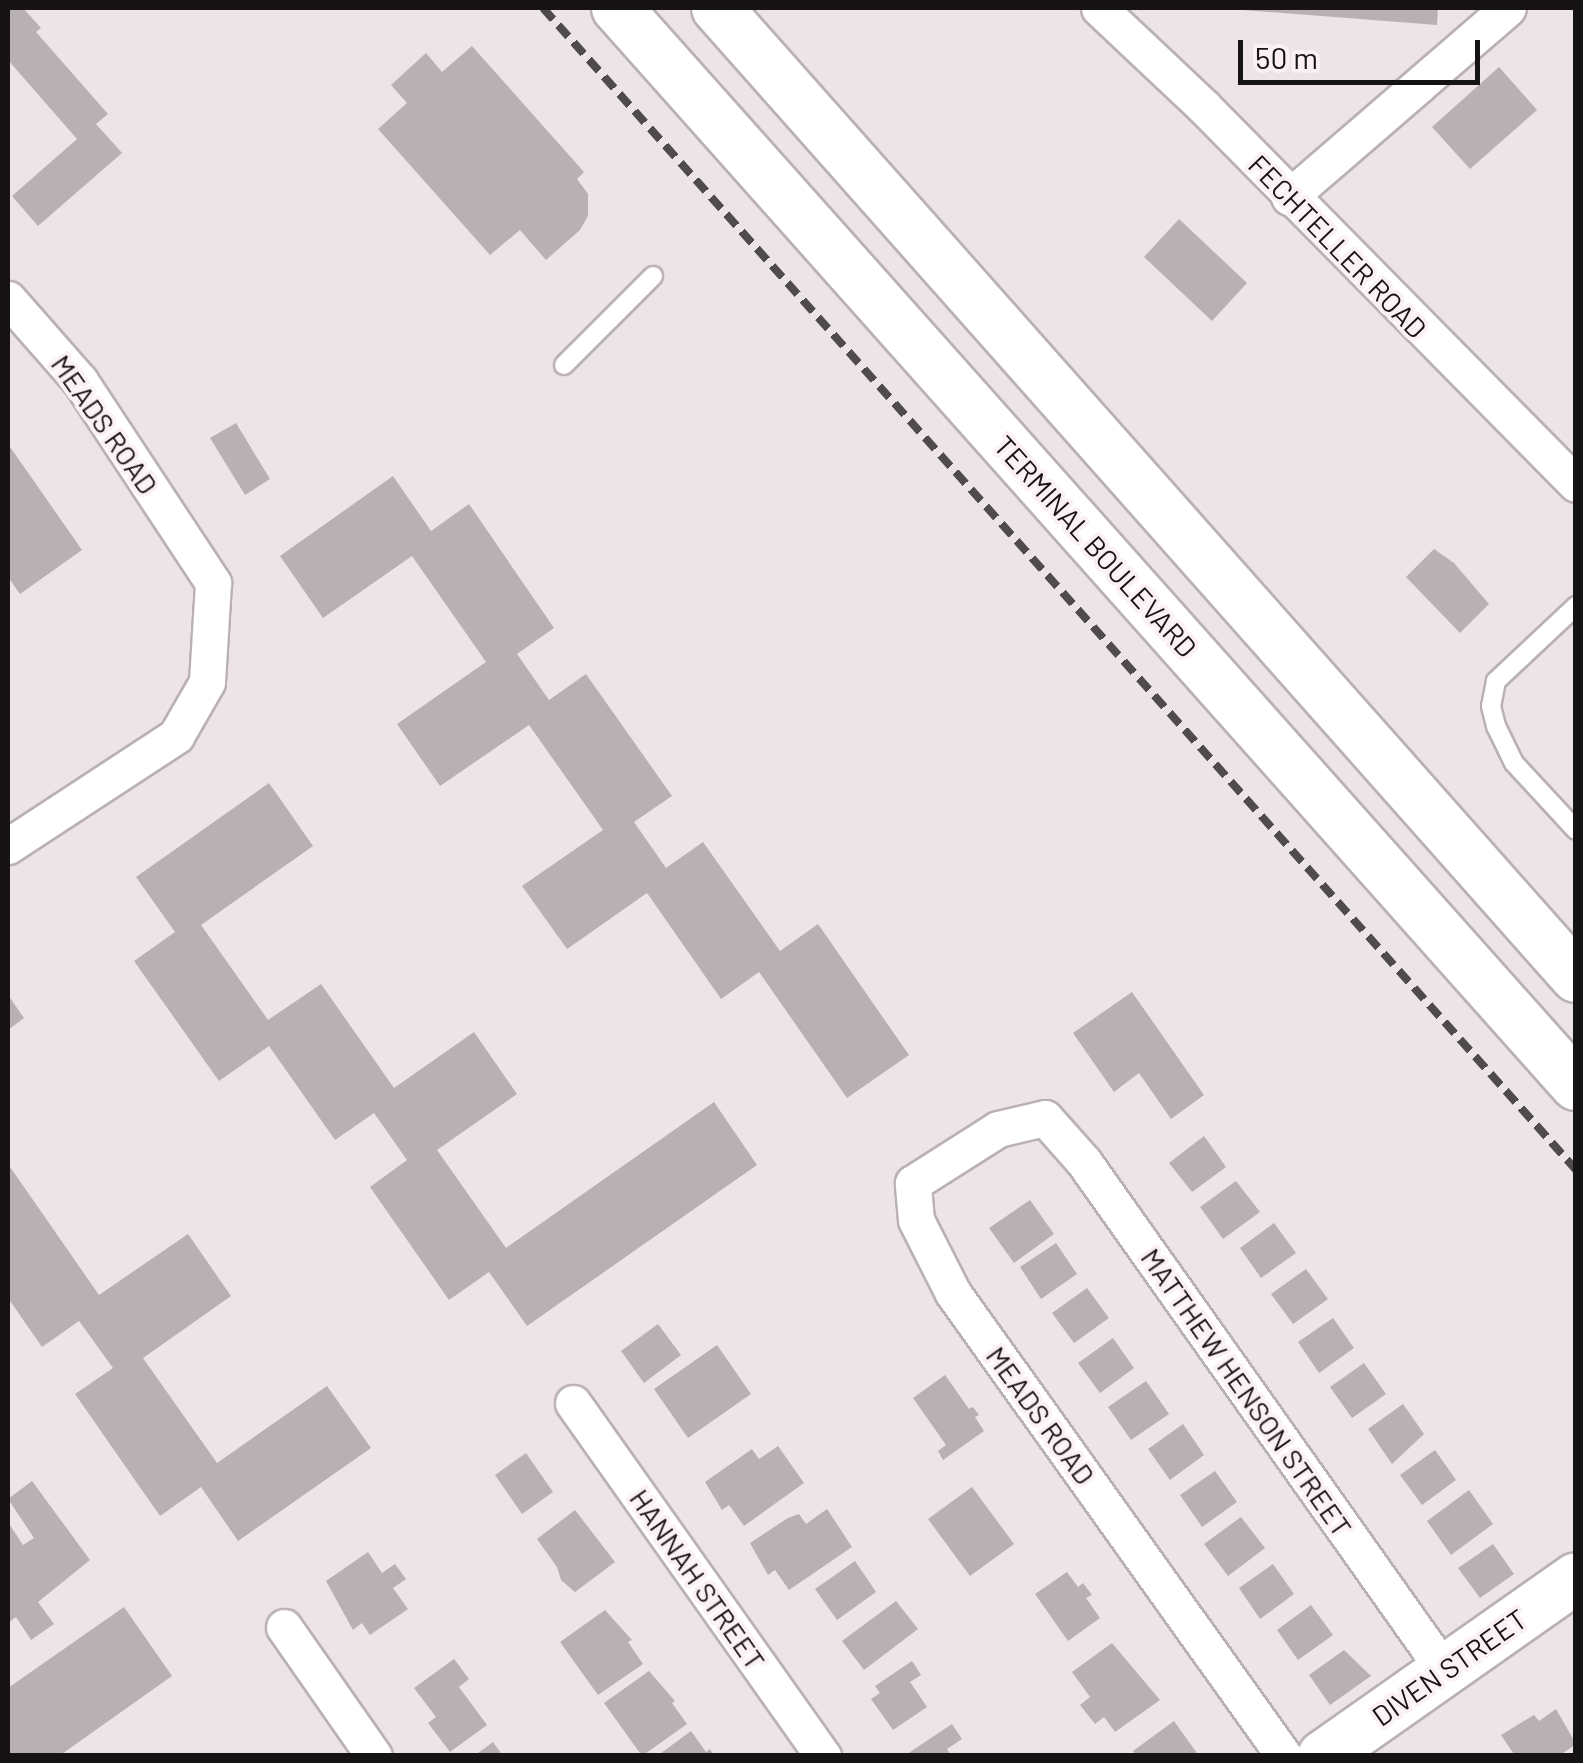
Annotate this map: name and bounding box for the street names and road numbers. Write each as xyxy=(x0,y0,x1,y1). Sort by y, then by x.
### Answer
street label: FECHTELLER ROAD xyxy=(1242,148,1434,344)
street label: MEADS ROAD xyxy=(45,348,165,500)
street label: TERMINAL BOULEVARD xyxy=(988,428,1204,664)
street label: MATTHEW HENSON STREET xyxy=(1135,1241,1359,1543)
street label: MEADS ROAD xyxy=(980,1340,1102,1490)
street label: HANNAH STREET xyxy=(623,1482,773,1676)
street label: DIVEN STREET xyxy=(1365,1601,1533,1733)

